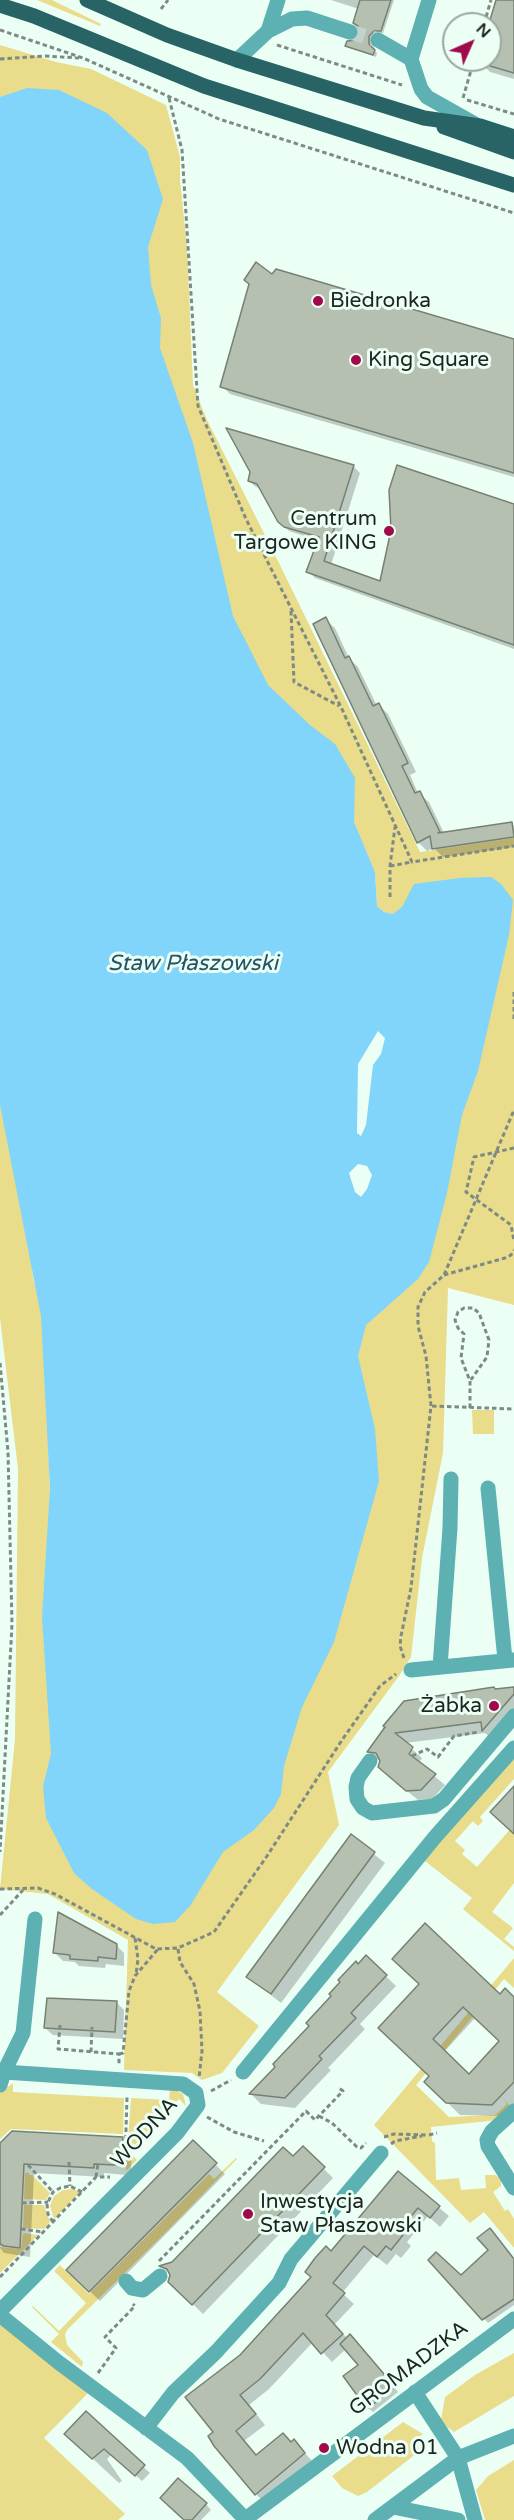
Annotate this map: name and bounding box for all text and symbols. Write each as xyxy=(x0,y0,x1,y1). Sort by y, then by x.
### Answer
north arrow xyxy=(442,12,502,72)
text: N xyxy=(472,19,495,42)
place label: Biedronka xyxy=(330,288,431,314)
marker: Biedronka xyxy=(311,294,325,308)
place label: King Square xyxy=(368,347,489,373)
marker: King Square xyxy=(349,353,363,367)
place label: Centrum Targowe KING xyxy=(234,506,377,556)
marker: Centrum Targowe KING xyxy=(382,524,396,538)
water label: Staw Płaszowski xyxy=(108,951,278,977)
place label: Żabka xyxy=(421,1693,482,1719)
marker: Żabka xyxy=(487,1699,501,1713)
street label: WODNA xyxy=(106,2093,184,2173)
place label: Inwestycja Staw Płaszowski xyxy=(260,2189,422,2239)
marker: Inwestycja Staw Płaszowski xyxy=(241,2207,255,2221)
street label: GROMADZKA xyxy=(345,2316,473,2422)
place label: Wodna 01 xyxy=(336,2435,439,2461)
marker: Wodna 01 xyxy=(317,2441,331,2455)

